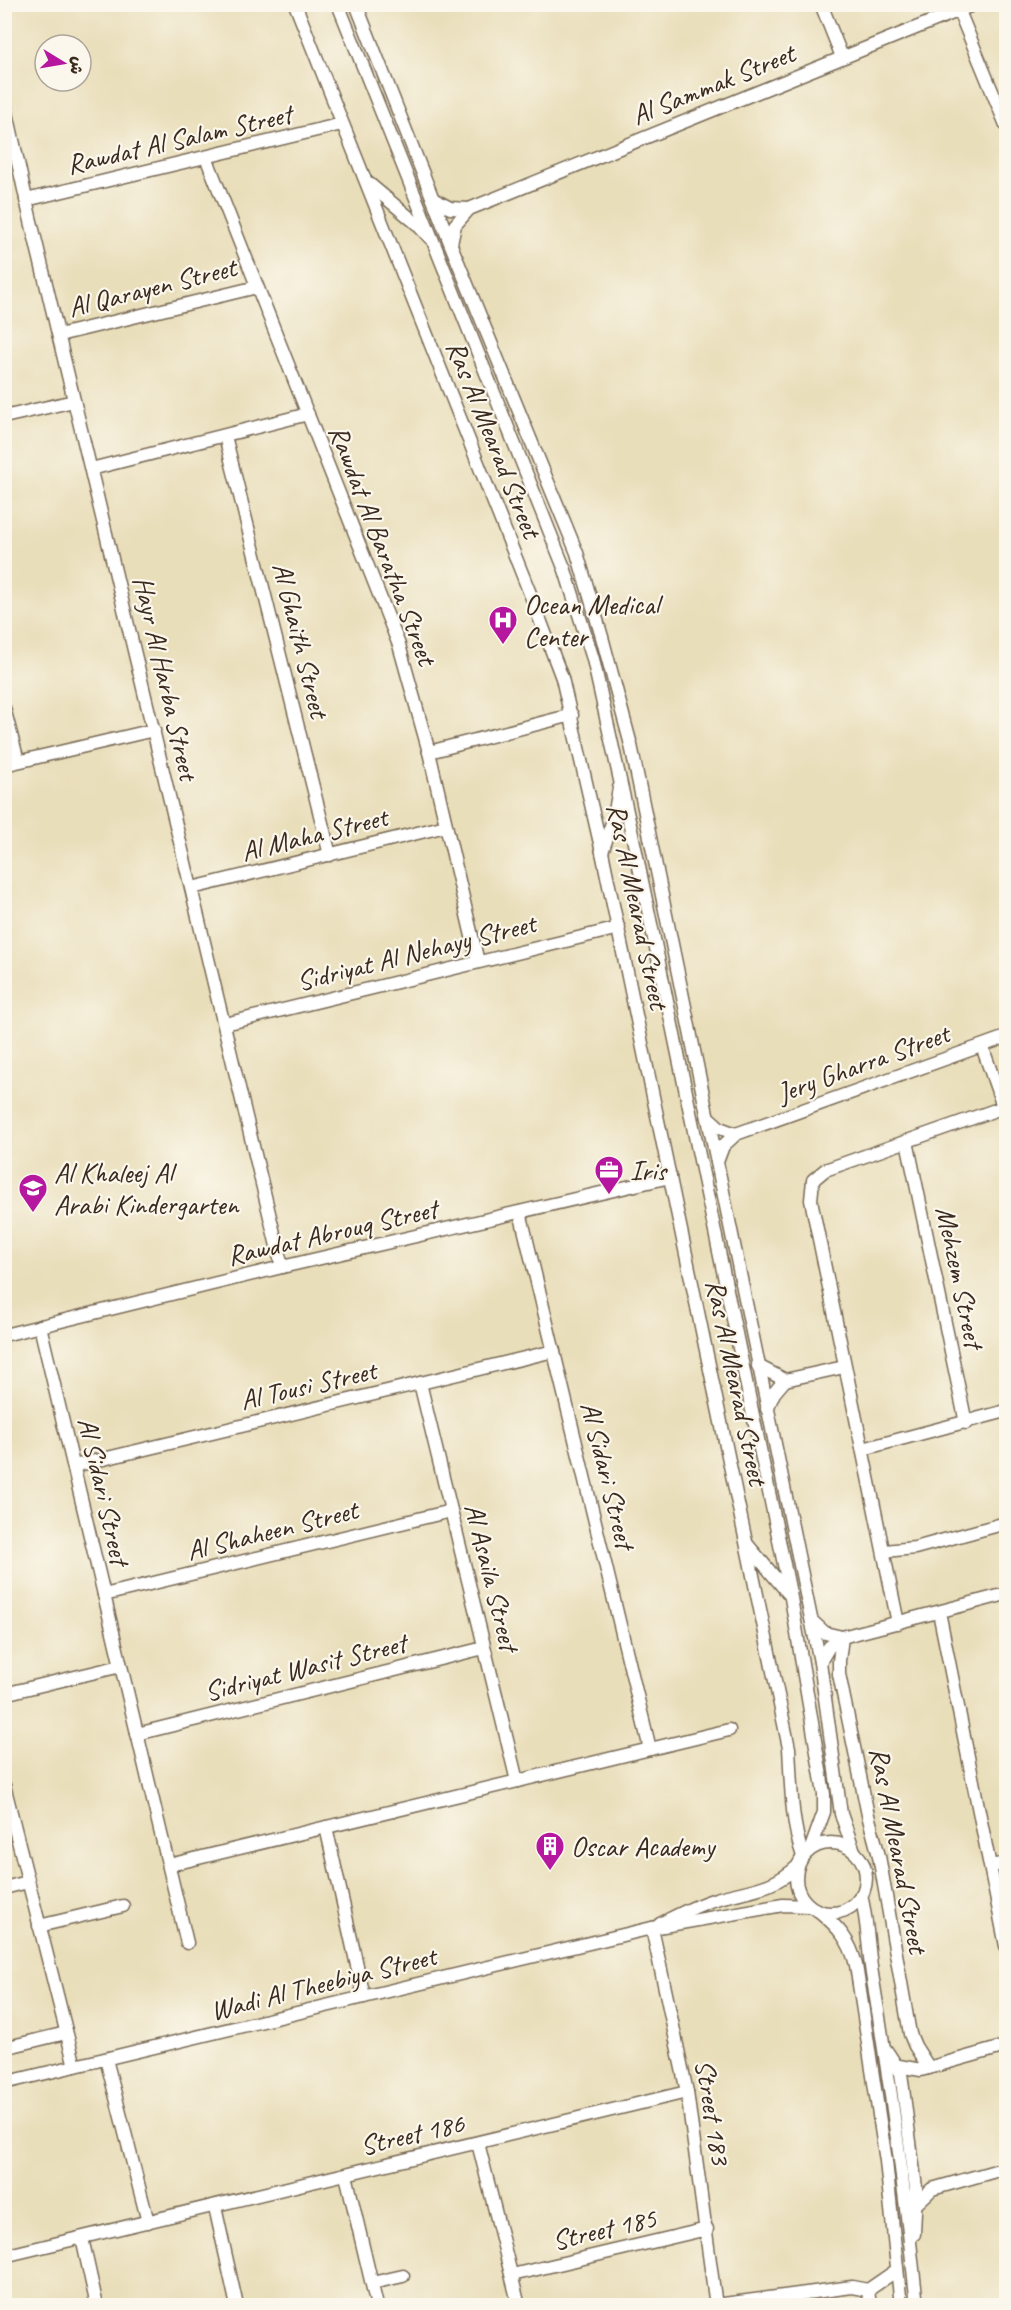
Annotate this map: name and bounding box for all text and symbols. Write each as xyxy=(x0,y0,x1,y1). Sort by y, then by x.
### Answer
north arrow xyxy=(33,33,93,93)
street label: Al Sammak Street xyxy=(626,34,802,133)
text: ش xyxy=(65,55,88,76)
street label: Rawdat Al Salam Street xyxy=(63,95,298,182)
street label: Al Qarayen Street xyxy=(65,249,242,325)
street label: Ras Al Mearad Street xyxy=(439,335,550,545)
street label: Rawdat Al Baratha Street xyxy=(321,420,446,672)
street label: Al Ghaith Street xyxy=(265,559,338,724)
street label: Hayr Al Harba Street xyxy=(126,573,207,786)
place label: Ocean Medical Center xyxy=(524,587,664,654)
hospital icon: Ocean Medical Center xyxy=(487,604,519,646)
street label: Al Maha Street xyxy=(237,798,393,869)
street label: Ras Al Mearad Street xyxy=(599,800,677,1015)
street label: Sidriyat Al Nehayy Street xyxy=(293,905,542,999)
street label: Jery Gharra Street xyxy=(770,1015,956,1111)
place label: Iris xyxy=(630,1153,668,1188)
office icon: Iris xyxy=(593,1154,625,1196)
place label: Al Khaleej Al Arabi Kindergarten xyxy=(54,1155,240,1222)
school or university icon: Al Khaleej Al Arabi Kindergarten xyxy=(17,1172,49,1214)
street label: Rawdat Abrouq Street xyxy=(224,1190,444,1273)
street label: Mehzem Street xyxy=(928,1203,993,1355)
street label: Ras Al Mearad Street xyxy=(698,1276,776,1491)
street label: Al Tousi Street xyxy=(237,1352,382,1418)
street label: Al Sidari Street xyxy=(573,1398,644,1556)
street label: Al Sidari Street xyxy=(70,1414,139,1572)
street label: Al Shaheen Street xyxy=(183,1491,364,1568)
street label: Al Asaila Street xyxy=(457,1500,528,1658)
street label: Sidriyat Wasit Street xyxy=(201,1624,413,1709)
street label: Ras Al Mearad Street xyxy=(862,1744,937,1959)
place label: Oscar Academy xyxy=(571,1829,717,1864)
building icon: Oscar Academy xyxy=(534,1830,566,1872)
street label: Wadi Al Theebiya Street xyxy=(207,1937,442,2028)
street label: Street 183 xyxy=(687,2057,739,2169)
street label: Street 186 xyxy=(357,2105,469,2163)
street label: Street 185 xyxy=(549,2200,661,2258)

